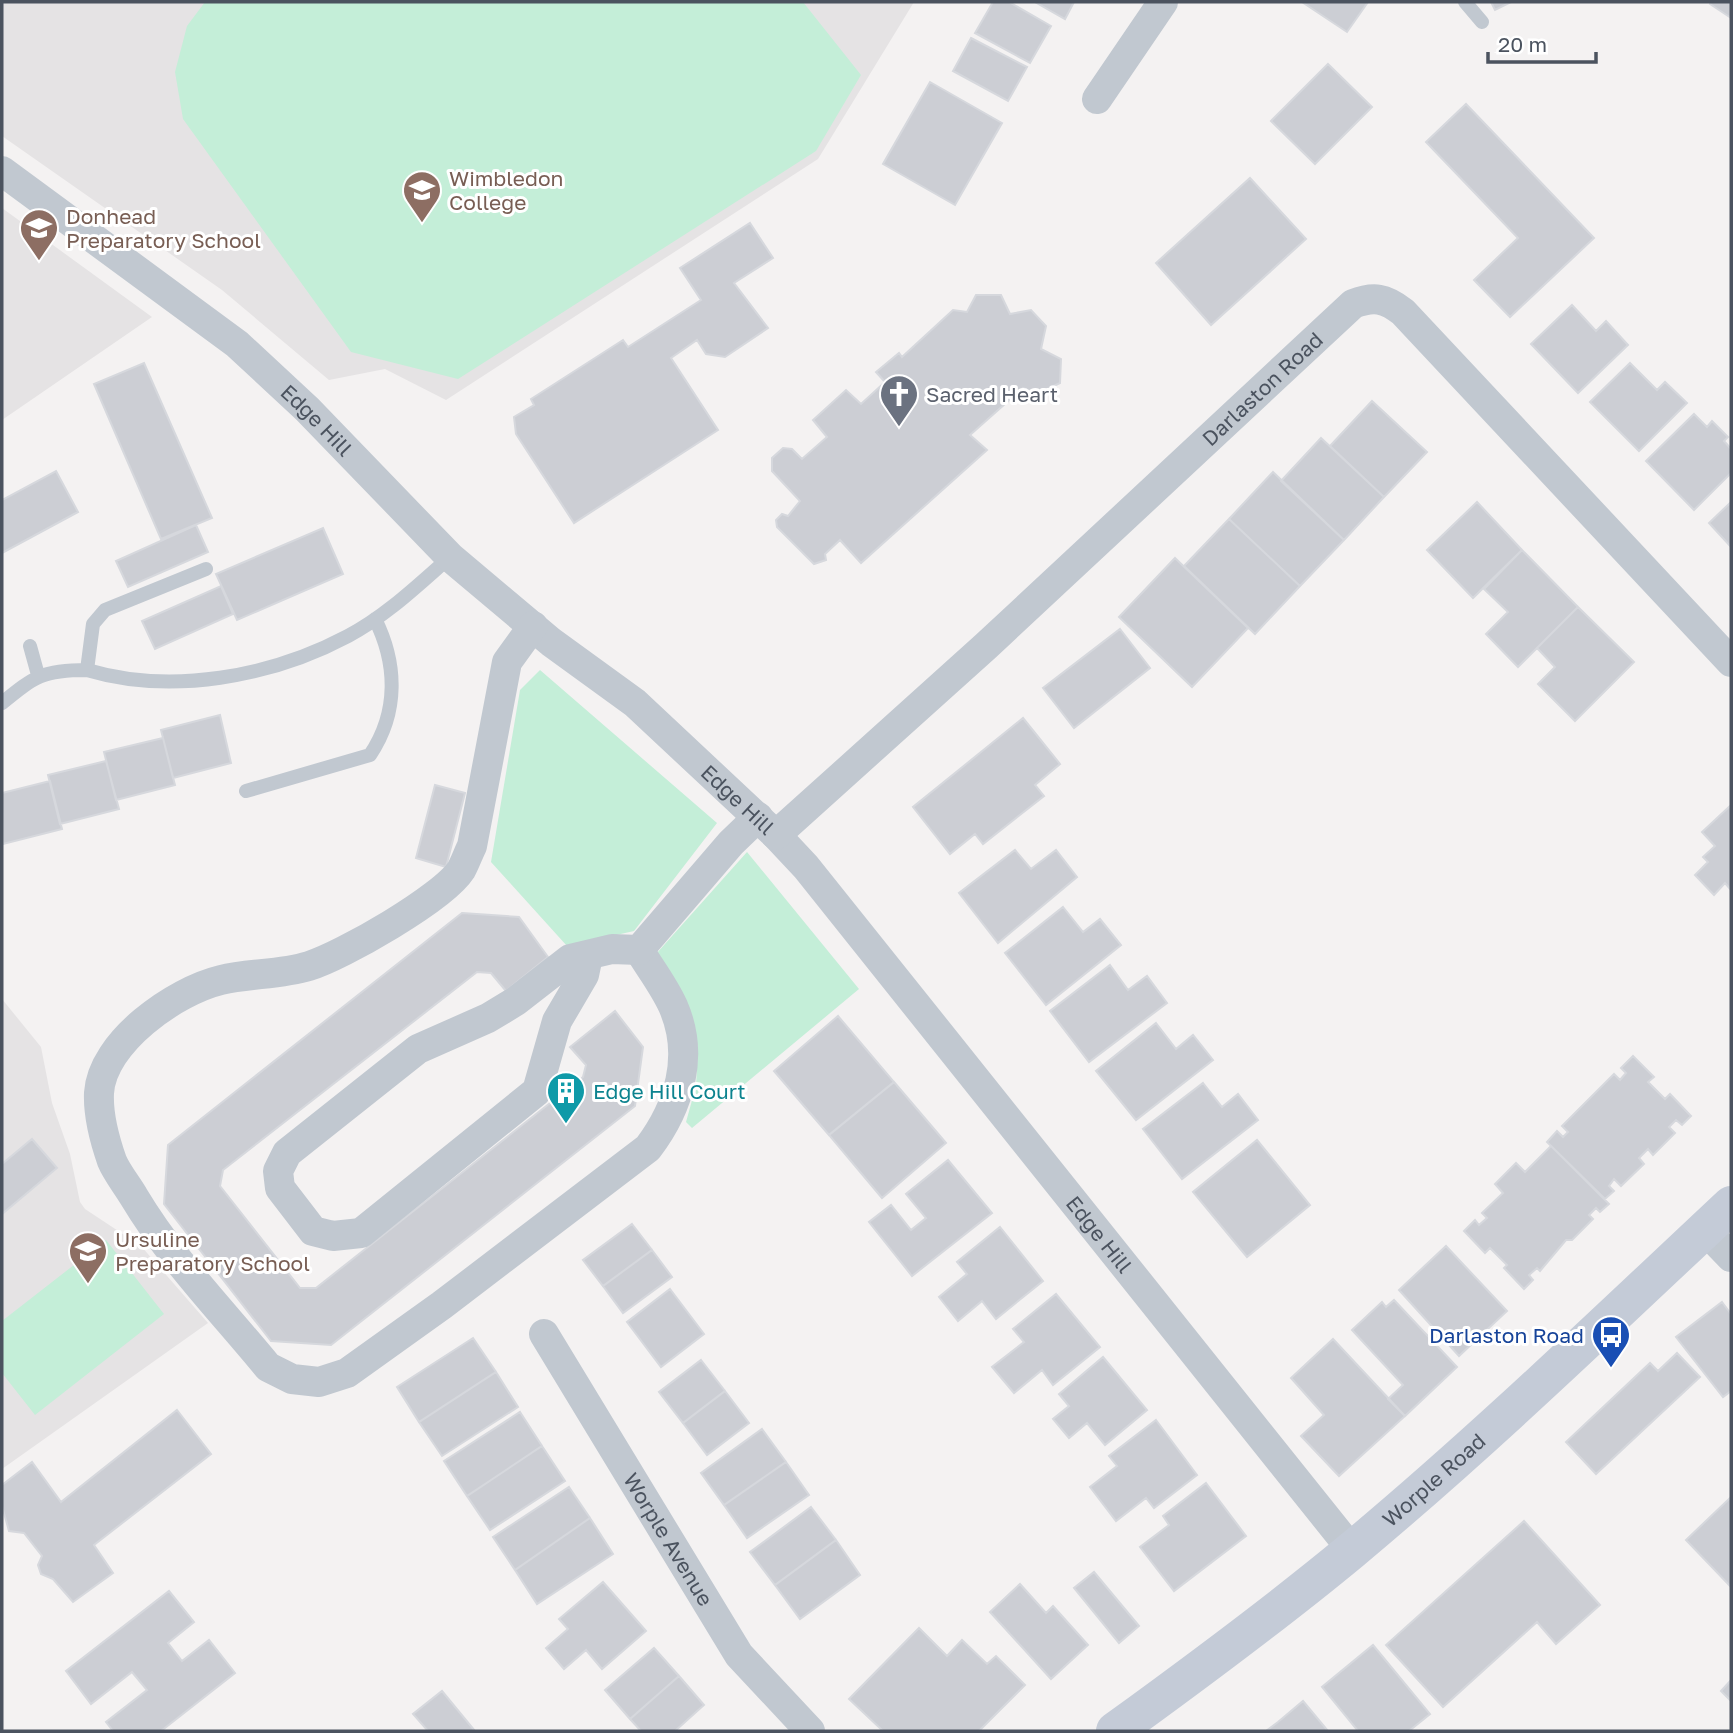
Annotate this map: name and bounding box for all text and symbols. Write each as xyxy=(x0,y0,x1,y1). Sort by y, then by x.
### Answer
scale bar xyxy=(1488,21,1596,65)
text: 20 m xyxy=(1498,31,1547,57)
place label: Wimbledon College xyxy=(449,165,563,215)
school or university icon: Wimbledon College xyxy=(401,169,443,224)
place label: Donhead Preparatory School xyxy=(66,203,261,253)
school or university icon: Donhead Preparatory School xyxy=(18,207,60,262)
street label: Darlaston Road xyxy=(1197,326,1328,451)
church icon: Sacred Heart xyxy=(878,373,920,428)
street label: Edge Hill xyxy=(276,379,358,461)
place label: Sacred Heart xyxy=(926,381,1058,407)
street label: Edge Hill xyxy=(696,759,780,840)
building icon: Edge Hill Court xyxy=(545,1070,587,1125)
place label: Edge Hill Court xyxy=(593,1078,746,1104)
street label: Edge Hill xyxy=(1061,1190,1138,1278)
place label: Ursuline Preparatory School xyxy=(115,1226,310,1276)
school or university icon: Ursuline Preparatory School xyxy=(67,1230,109,1285)
bus stop icon: Darlaston Road xyxy=(1590,1314,1632,1369)
place label: Darlaston Road xyxy=(1429,1322,1584,1348)
street label: Worple Road xyxy=(1377,1428,1490,1532)
street label: Worple Avenue xyxy=(618,1468,719,1610)

